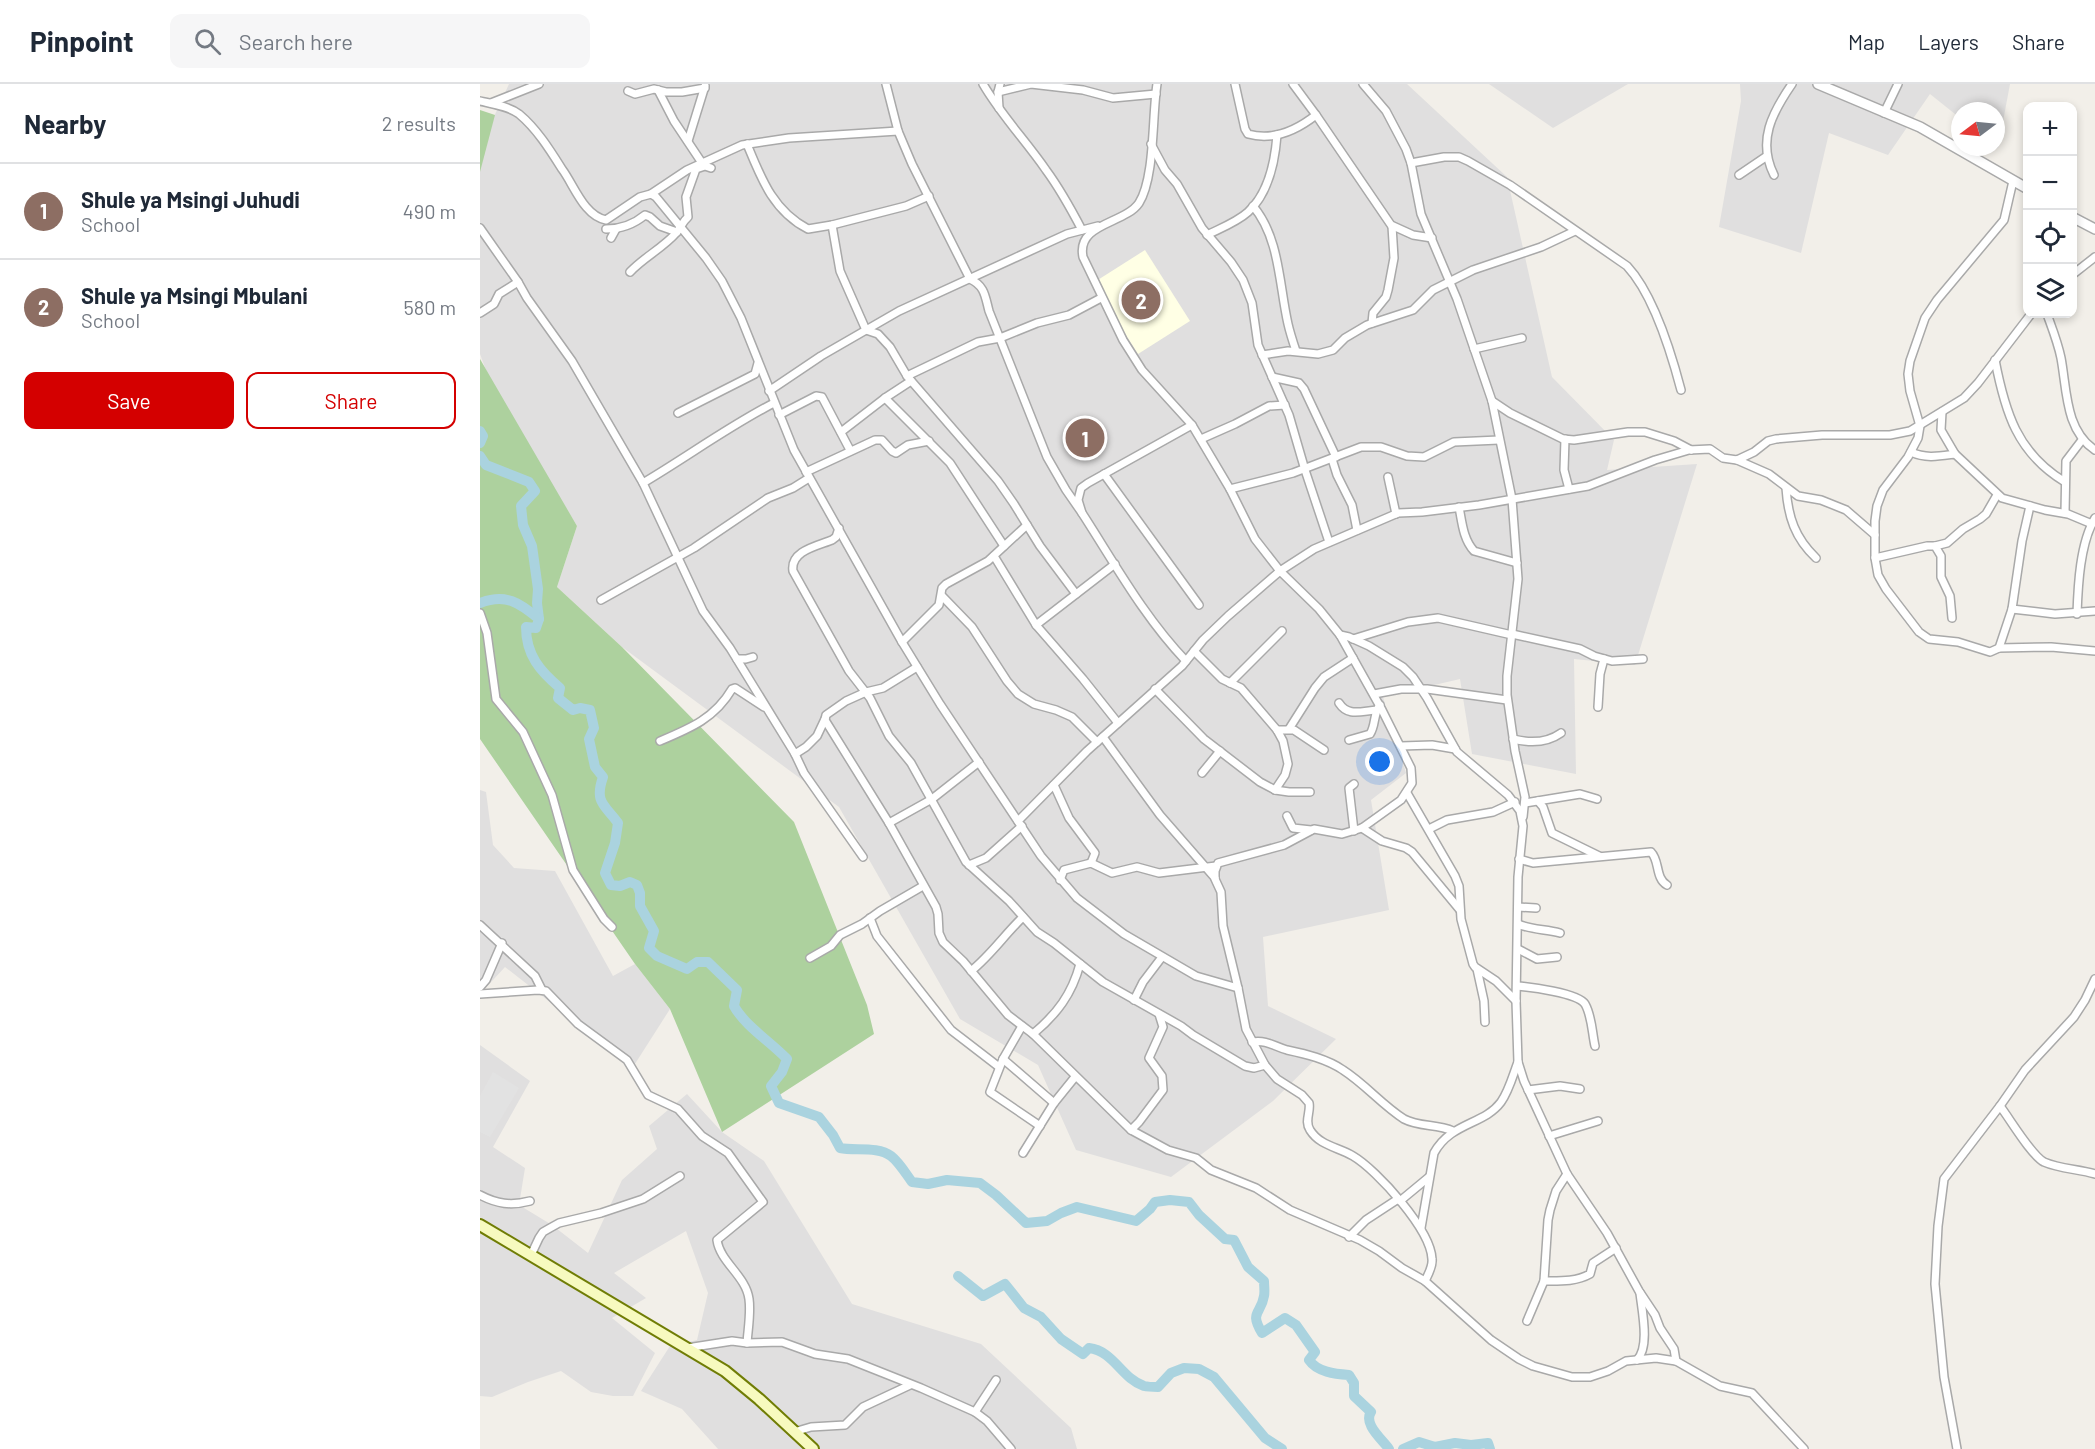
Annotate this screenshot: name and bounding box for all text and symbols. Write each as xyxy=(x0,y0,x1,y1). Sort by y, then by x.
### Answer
search box xyxy=(170,14,590,68)
text: Pinpoint xyxy=(30,24,134,58)
icon: search xyxy=(191,25,224,58)
text: Search here xyxy=(239,28,353,54)
text: Map xyxy=(1848,29,1885,54)
text: Layers xyxy=(1918,29,1979,54)
text: Share xyxy=(2012,29,2065,54)
north arrow xyxy=(1951,102,2005,156)
map controls xyxy=(2023,102,2077,318)
button: + xyxy=(2023,102,2077,156)
text: Nearby xyxy=(24,108,106,139)
text: 2 results xyxy=(382,111,456,135)
button: − xyxy=(2023,156,2077,210)
text: Shule ya Msingi Juhudi xyxy=(81,186,300,212)
text: 1 xyxy=(40,199,47,223)
text: 490 m xyxy=(403,199,456,223)
button: locate xyxy=(2023,210,2077,264)
text: School xyxy=(81,212,140,236)
button: layers xyxy=(2023,264,2077,318)
pin: 2 xyxy=(1122,278,1160,322)
text: Shule ya Msingi Mbulani xyxy=(81,282,308,308)
text: 2 xyxy=(38,295,49,319)
text: 580 m xyxy=(403,295,456,319)
text: School xyxy=(81,308,140,332)
button: Save xyxy=(24,372,234,429)
button: Share xyxy=(246,372,456,429)
pin: 1 xyxy=(1066,416,1104,460)
your location xyxy=(1365,747,1394,776)

